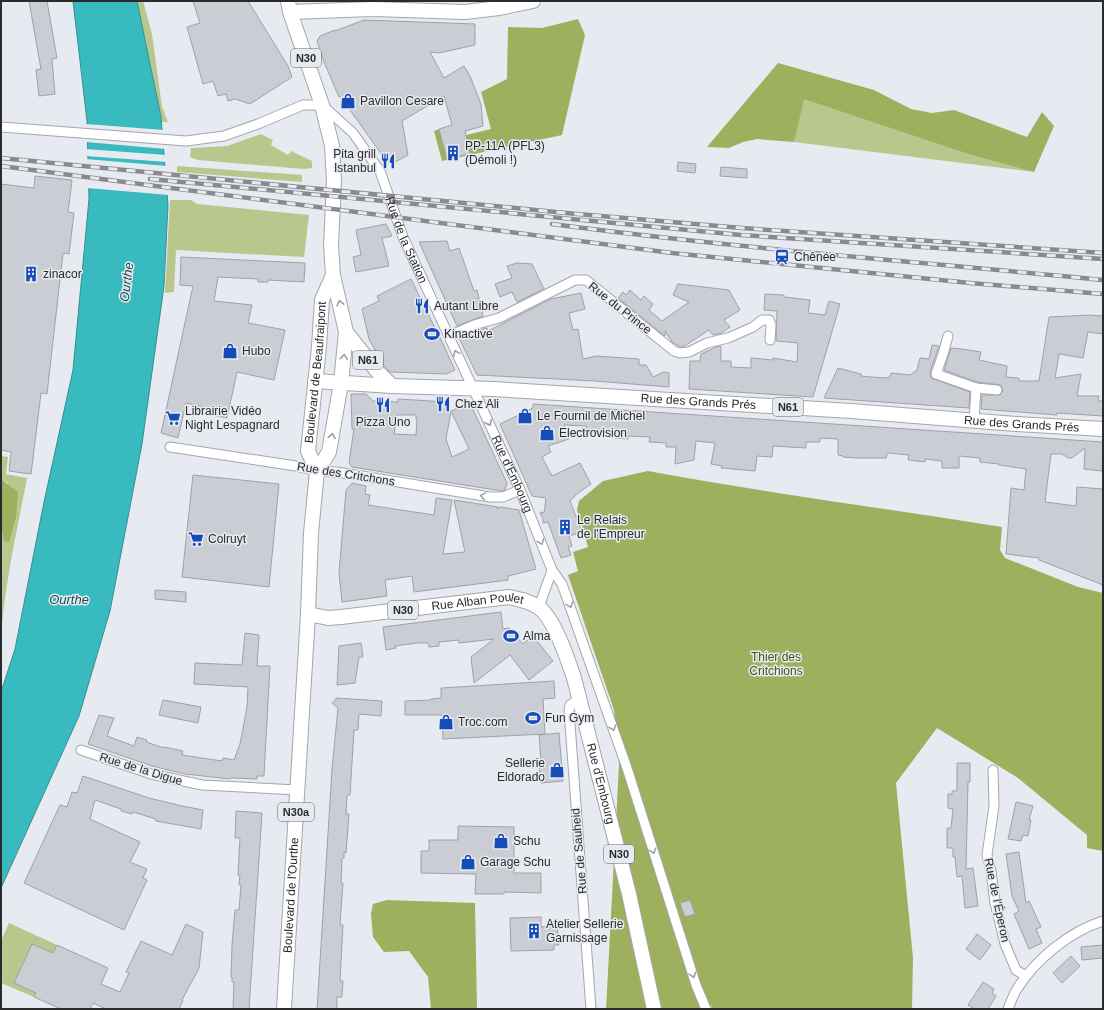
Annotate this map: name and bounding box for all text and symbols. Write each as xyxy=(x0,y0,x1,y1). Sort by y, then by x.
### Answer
road number: N30 xyxy=(291,49,321,67)
shop icon: Pavillon Cesare xyxy=(339,92,357,110)
place label: Pavillon Cesare xyxy=(360,94,444,108)
place label: PP-11A (PFL3) (Démoli !) xyxy=(465,139,545,167)
building icon: PP-11A (PFL3) (Démoli !) xyxy=(444,144,462,162)
place label: Pita grill Istanbul xyxy=(333,147,376,175)
restaurant icon: Pita grill Istanbul xyxy=(379,152,397,170)
street label: Rue de la Station xyxy=(383,195,430,285)
station icon: Chênée xyxy=(773,248,791,266)
place label: Chênée xyxy=(794,250,836,264)
water label: Ourthe xyxy=(117,261,136,303)
building icon: zinacor xyxy=(22,265,40,283)
place label: zinacor xyxy=(43,267,82,281)
street label: Rue du Prince xyxy=(586,279,655,337)
restaurant icon: Autant Libre xyxy=(413,297,431,315)
place label: Autant Libre xyxy=(434,299,499,313)
street label: Boulevard de Beaufraipont xyxy=(302,300,329,444)
one-way arrow xyxy=(336,300,344,307)
sports icon: Kinactive xyxy=(423,325,441,343)
place label: Kinactive xyxy=(444,327,493,341)
shop icon: Hubo xyxy=(221,342,239,360)
place label: Hubo xyxy=(242,344,271,358)
one-way arrow xyxy=(453,349,461,357)
road number: N61 xyxy=(353,351,383,369)
one-way arrow xyxy=(339,354,348,360)
street label: Rue des Grands Prés xyxy=(640,391,757,412)
restaurant icon: Chez Ali xyxy=(434,395,452,413)
restaurant icon: Pizza Uno xyxy=(374,396,392,414)
place label: Chez Ali xyxy=(455,397,499,411)
road number: N61 xyxy=(773,398,803,416)
place label: Librairie Vidéo Night Lespagnard xyxy=(185,404,280,432)
shop icon: Le Fournil de Michel xyxy=(516,407,534,425)
supermarket icon: Librairie Vidéo Night Lespagnard xyxy=(164,409,182,427)
place label: Le Fournil de Michel xyxy=(537,409,645,423)
street label: Rue des Grands Prés xyxy=(963,413,1080,435)
place label: Pizza Uno xyxy=(356,415,411,429)
one-way arrow xyxy=(484,419,492,427)
shop icon: Electrovision xyxy=(538,424,556,442)
place label: Electrovision xyxy=(559,426,627,440)
one-way arrow xyxy=(328,433,336,439)
street label: Rue d'Embourg xyxy=(489,433,535,515)
street label: Rue des Critchons xyxy=(296,459,396,489)
one-way arrow xyxy=(480,492,486,501)
place label: Le Relais de l'Empreur xyxy=(577,513,645,541)
building icon: Le Relais de l'Empreur xyxy=(556,518,574,536)
supermarket icon: Colruyt xyxy=(187,530,205,548)
place label: Colruyt xyxy=(208,532,247,546)
one-way arrow xyxy=(537,539,545,546)
street label: Rue Alban Poulet xyxy=(431,590,526,613)
water label: Ourthe xyxy=(49,592,89,607)
road number: N30 xyxy=(388,601,418,619)
one-way arrow xyxy=(565,601,573,608)
sports icon: Alma xyxy=(502,627,520,645)
place label: Alma xyxy=(523,629,551,643)
park label: Thier des Critchions xyxy=(749,650,803,678)
sports icon: Fun Gym xyxy=(524,709,542,727)
place label: Fun Gym xyxy=(545,711,594,725)
shop icon: Troc.com xyxy=(437,713,455,731)
place label: Troc.com xyxy=(458,715,508,729)
one-way arrow xyxy=(608,724,616,731)
street label: Rue d'Embourg xyxy=(584,742,618,826)
street label: Rue de la Digue xyxy=(98,750,185,788)
place label: Sellerie Eldorado xyxy=(497,756,545,784)
shop icon: Sellerie Eldorado xyxy=(548,761,566,779)
road number: N30a xyxy=(278,803,314,821)
street label: Rue de Sauheid xyxy=(568,808,590,894)
shop icon: Schu xyxy=(492,832,510,850)
place label: Schu xyxy=(513,834,540,848)
street label: Boulevard de l'Ourthe xyxy=(280,837,301,953)
road number: N30 xyxy=(604,845,634,863)
one-way arrow xyxy=(648,847,657,854)
shop icon: Garage Schu xyxy=(459,853,477,871)
place label: Garage Schu xyxy=(480,855,551,869)
street label: Rue de l'Éperon xyxy=(981,856,1014,943)
place label: Atelier Sellerie Garnissage xyxy=(546,917,624,945)
building icon: Atelier Sellerie Garnissage xyxy=(525,922,543,940)
one-way arrow xyxy=(688,971,697,978)

